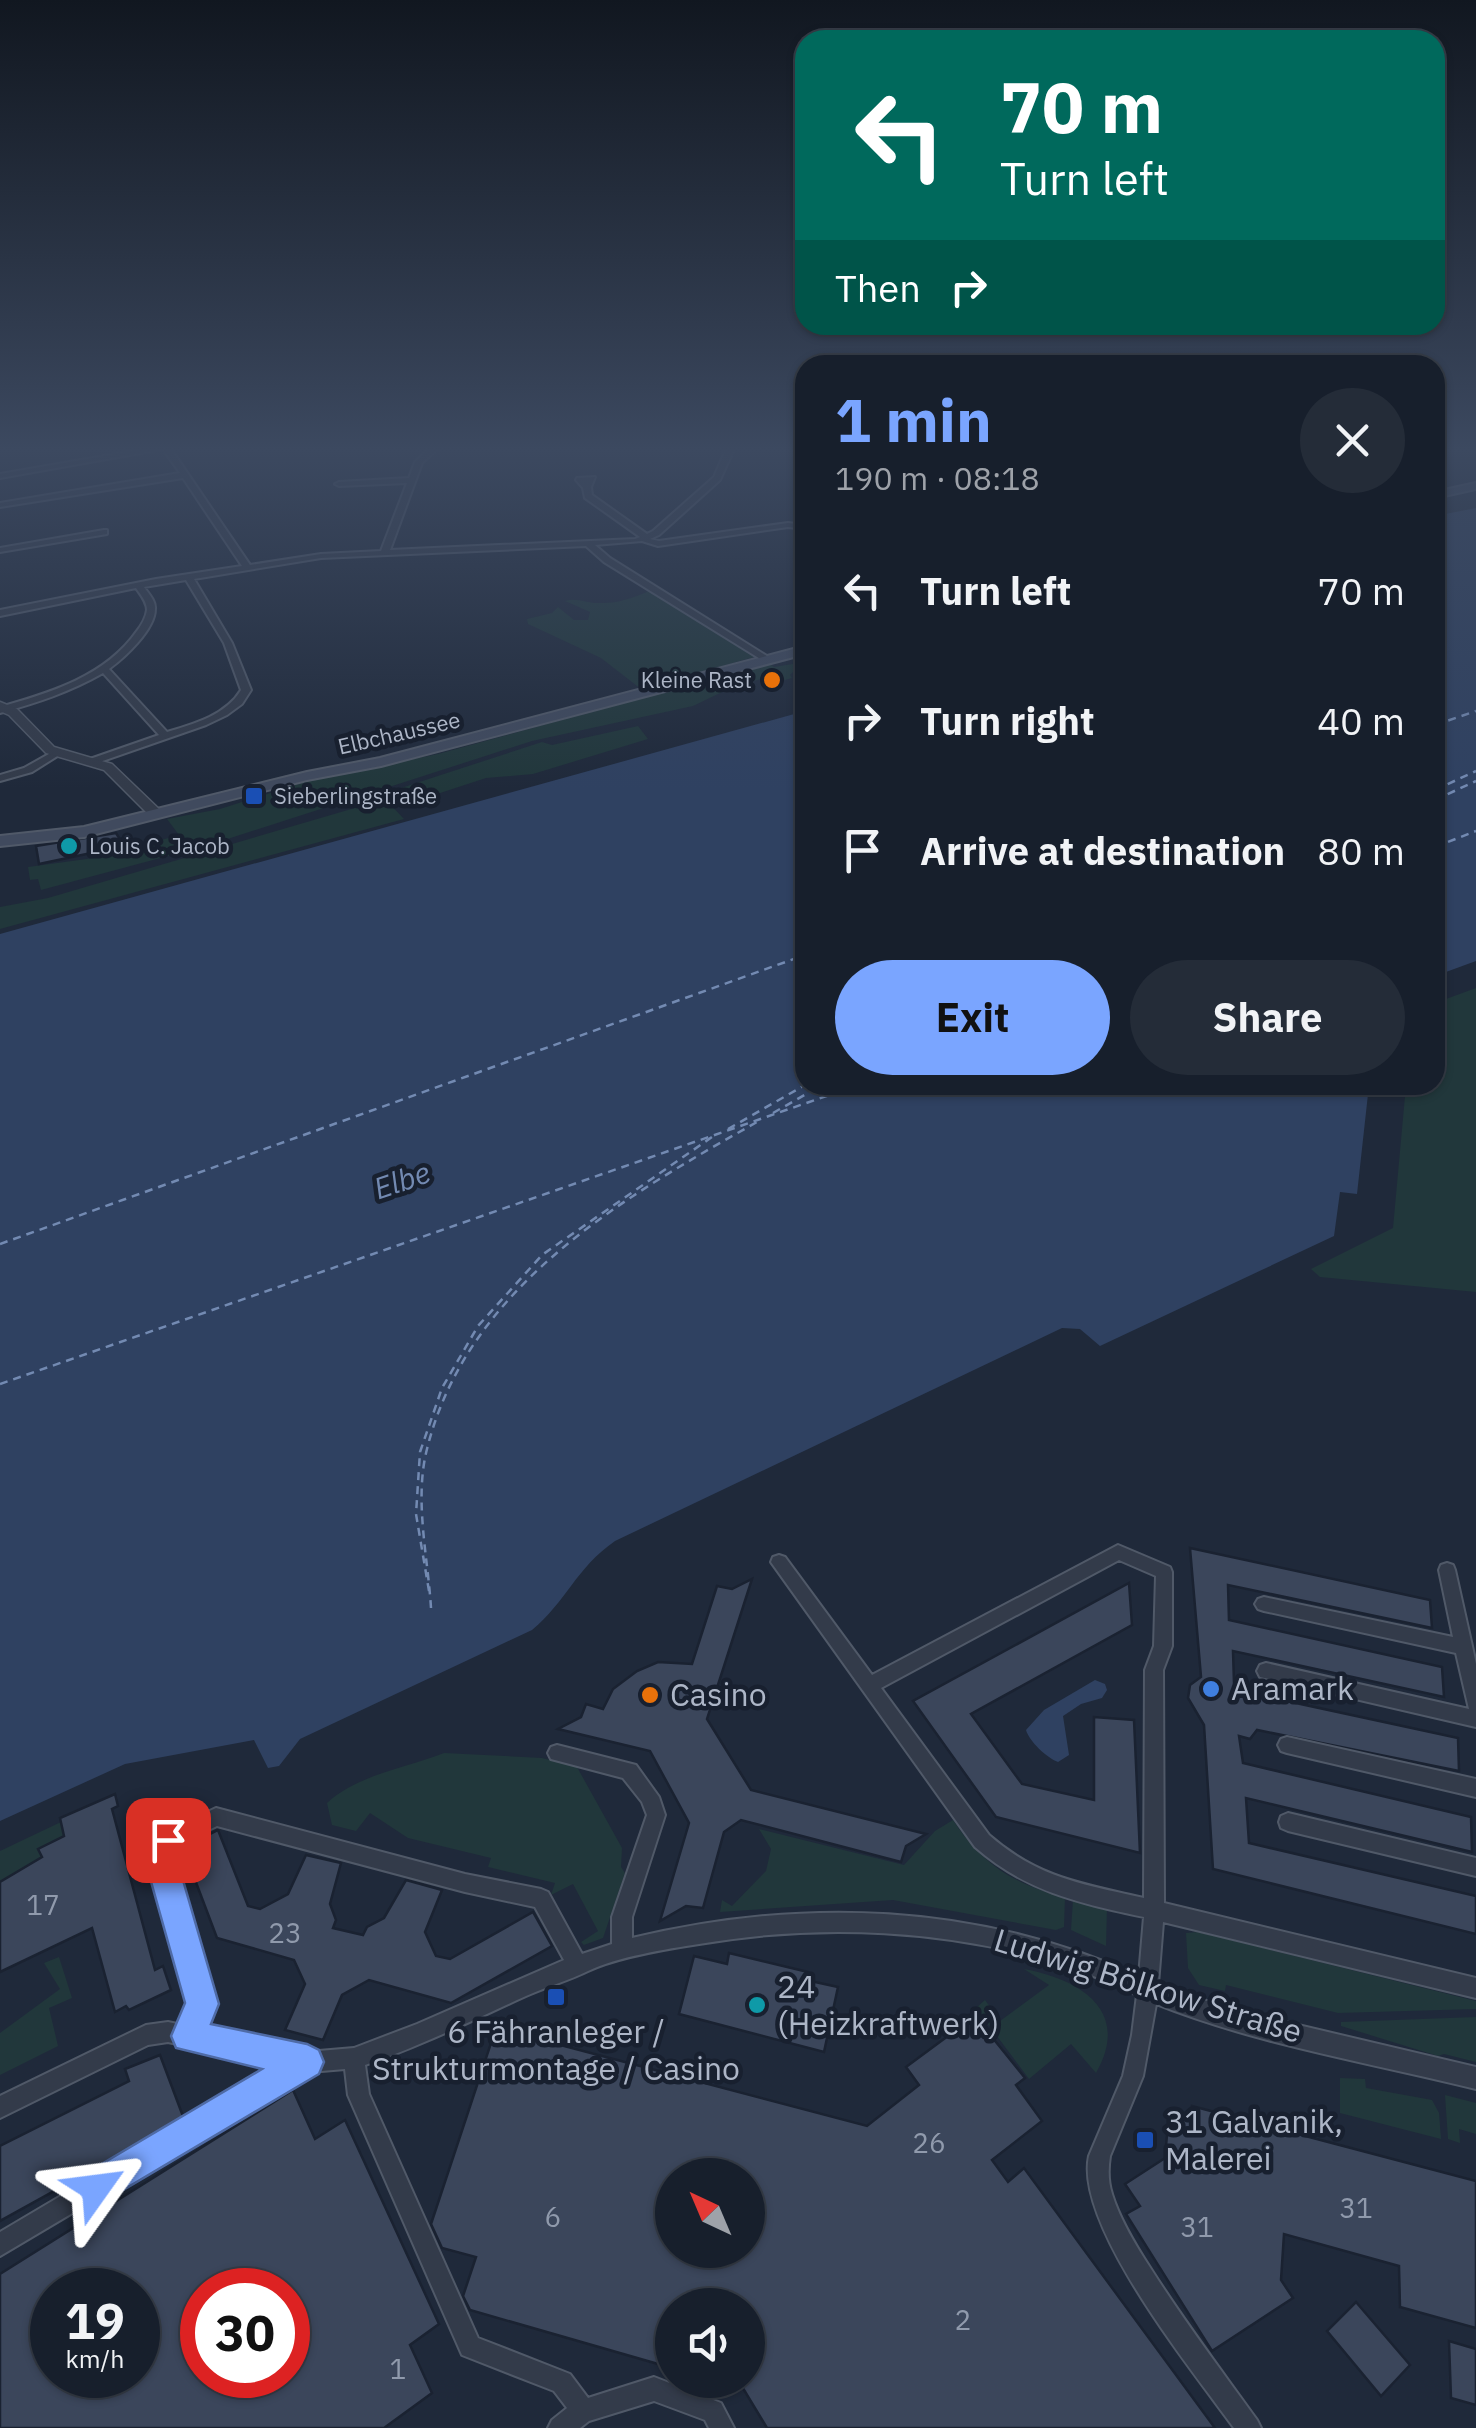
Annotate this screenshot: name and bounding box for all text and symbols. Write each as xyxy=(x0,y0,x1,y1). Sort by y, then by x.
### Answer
text: 70 m xyxy=(1000,61,1163,152)
icon: left xyxy=(835,70,965,200)
text: Turn left xyxy=(1000,149,1169,207)
icon: right xyxy=(941,260,996,315)
text: Then xyxy=(835,263,921,312)
text: 1 min xyxy=(835,380,992,459)
button: close xyxy=(1300,388,1405,493)
text: 190 m · 08:18 xyxy=(835,457,1040,499)
icon: left xyxy=(835,563,890,618)
text: Turn left xyxy=(920,566,1071,615)
text: 70 m xyxy=(1317,566,1405,615)
place label: Kleine Rast xyxy=(641,665,752,694)
marker: Kleine Rast xyxy=(761,669,783,691)
icon: right xyxy=(835,693,890,748)
text: Turn right xyxy=(920,696,1095,745)
text: 40 m xyxy=(1317,696,1405,745)
street label: Elbchaussee xyxy=(335,704,463,761)
place label: Sieberlingstraße xyxy=(274,781,437,810)
marker: Sieberlingstraße xyxy=(243,785,265,807)
icon: arrive xyxy=(835,823,890,878)
text: Arrive at destination xyxy=(920,826,1285,875)
text: 80 m xyxy=(1317,826,1405,875)
place label: Louis C. Jacob xyxy=(89,831,230,860)
marker: Louis C. Jacob xyxy=(58,835,80,857)
button: Exit xyxy=(835,960,1110,1075)
button: Share xyxy=(1130,960,1405,1075)
water label: Elbe xyxy=(368,1152,435,1207)
place label: Aramark xyxy=(1231,1667,1354,1709)
place label: Casino xyxy=(670,1673,767,1715)
marker: Aramark xyxy=(1200,1678,1222,1700)
marker: Casino xyxy=(639,1684,661,1706)
pin xyxy=(126,1798,211,1883)
icon: arrive xyxy=(141,1813,196,1868)
house number: 17 xyxy=(26,1886,60,1923)
house number: 23 xyxy=(268,1914,302,1951)
street label: Ludwig Bölkow Straße xyxy=(989,1918,1307,2052)
place label: 24 (Heizkraftwerk) xyxy=(777,1965,999,2044)
marker: 6 Fähranleger / Strukturmontage / Casino xyxy=(545,1986,567,2008)
marker: 24 (Heizkraftwerk) xyxy=(746,1994,768,2016)
place label: 6 Fähranleger / Strukturmontage / Casino xyxy=(372,2010,740,2089)
place label: 31 Galvanik, Malerei xyxy=(1165,2100,1343,2179)
house number: 26 xyxy=(912,2124,946,2161)
marker: 31 Galvanik, Malerei xyxy=(1134,2129,1156,2151)
position arrow xyxy=(44,2136,148,2240)
north arrow xyxy=(655,2158,765,2268)
map controls xyxy=(655,2158,765,2398)
house number: 31 xyxy=(1339,2189,1373,2226)
house number: 6 xyxy=(545,2198,561,2235)
house number: 31 xyxy=(1180,2208,1214,2245)
speed limit sign: 30 xyxy=(180,2268,310,2398)
text: 19 xyxy=(65,2288,125,2353)
button: sound xyxy=(655,2288,765,2398)
house number: 2 xyxy=(955,2301,971,2338)
text: km/h xyxy=(66,2342,124,2375)
house number: 1 xyxy=(390,2350,406,2387)

